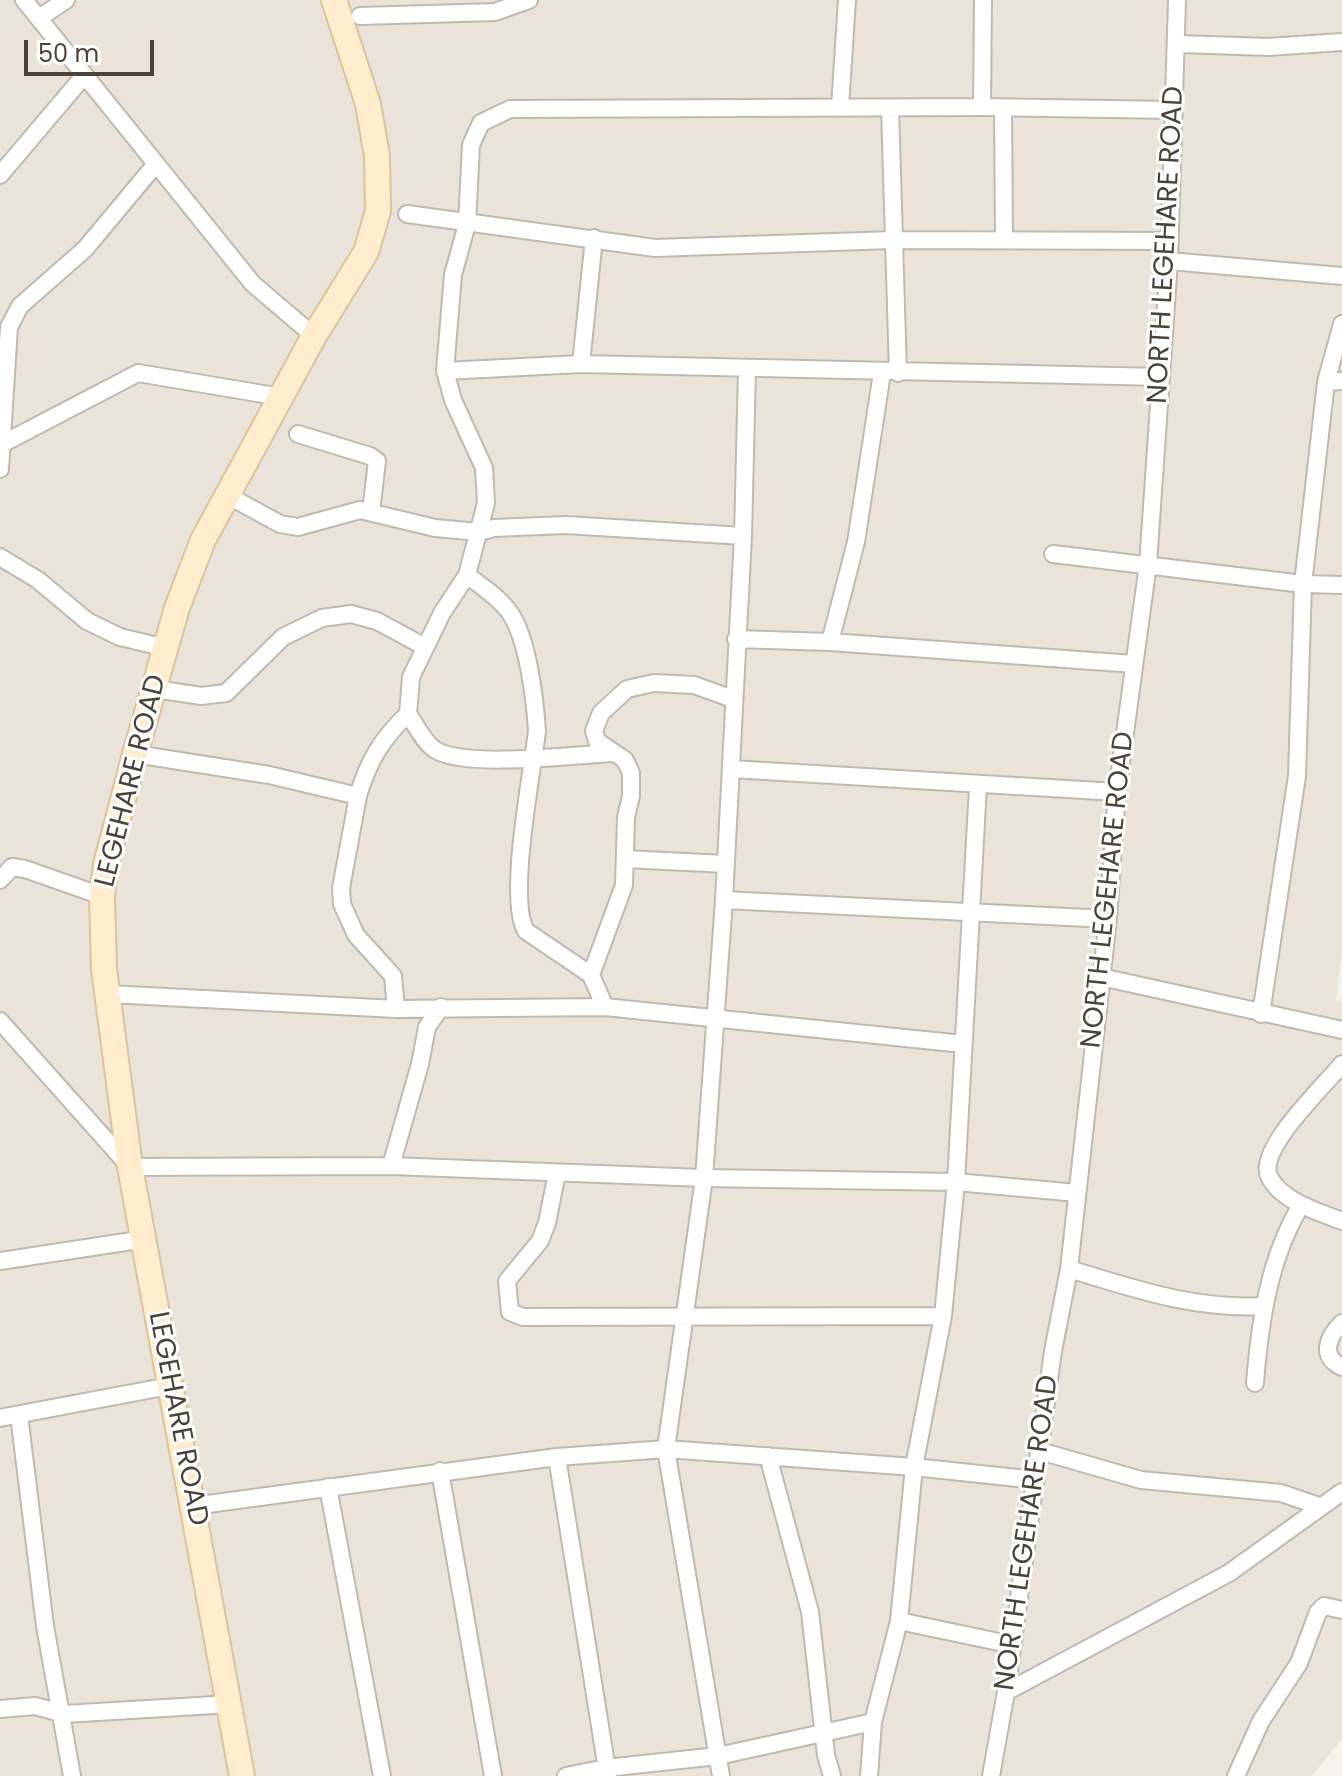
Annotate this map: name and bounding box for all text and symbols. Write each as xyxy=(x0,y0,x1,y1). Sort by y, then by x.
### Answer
scale bar xyxy=(28,24,158,74)
text: 50 m xyxy=(38,37,99,70)
street label: NORTH LEGEHARE ROAD xyxy=(1142,85,1192,405)
street label: LEGEHARE ROAD xyxy=(89,671,175,891)
street label: NORTH LEGEHARE ROAD xyxy=(1076,730,1142,1050)
street label: LEGEHARE ROAD xyxy=(140,1309,214,1529)
street label: NORTH LEGEHARE ROAD xyxy=(989,1373,1067,1693)

